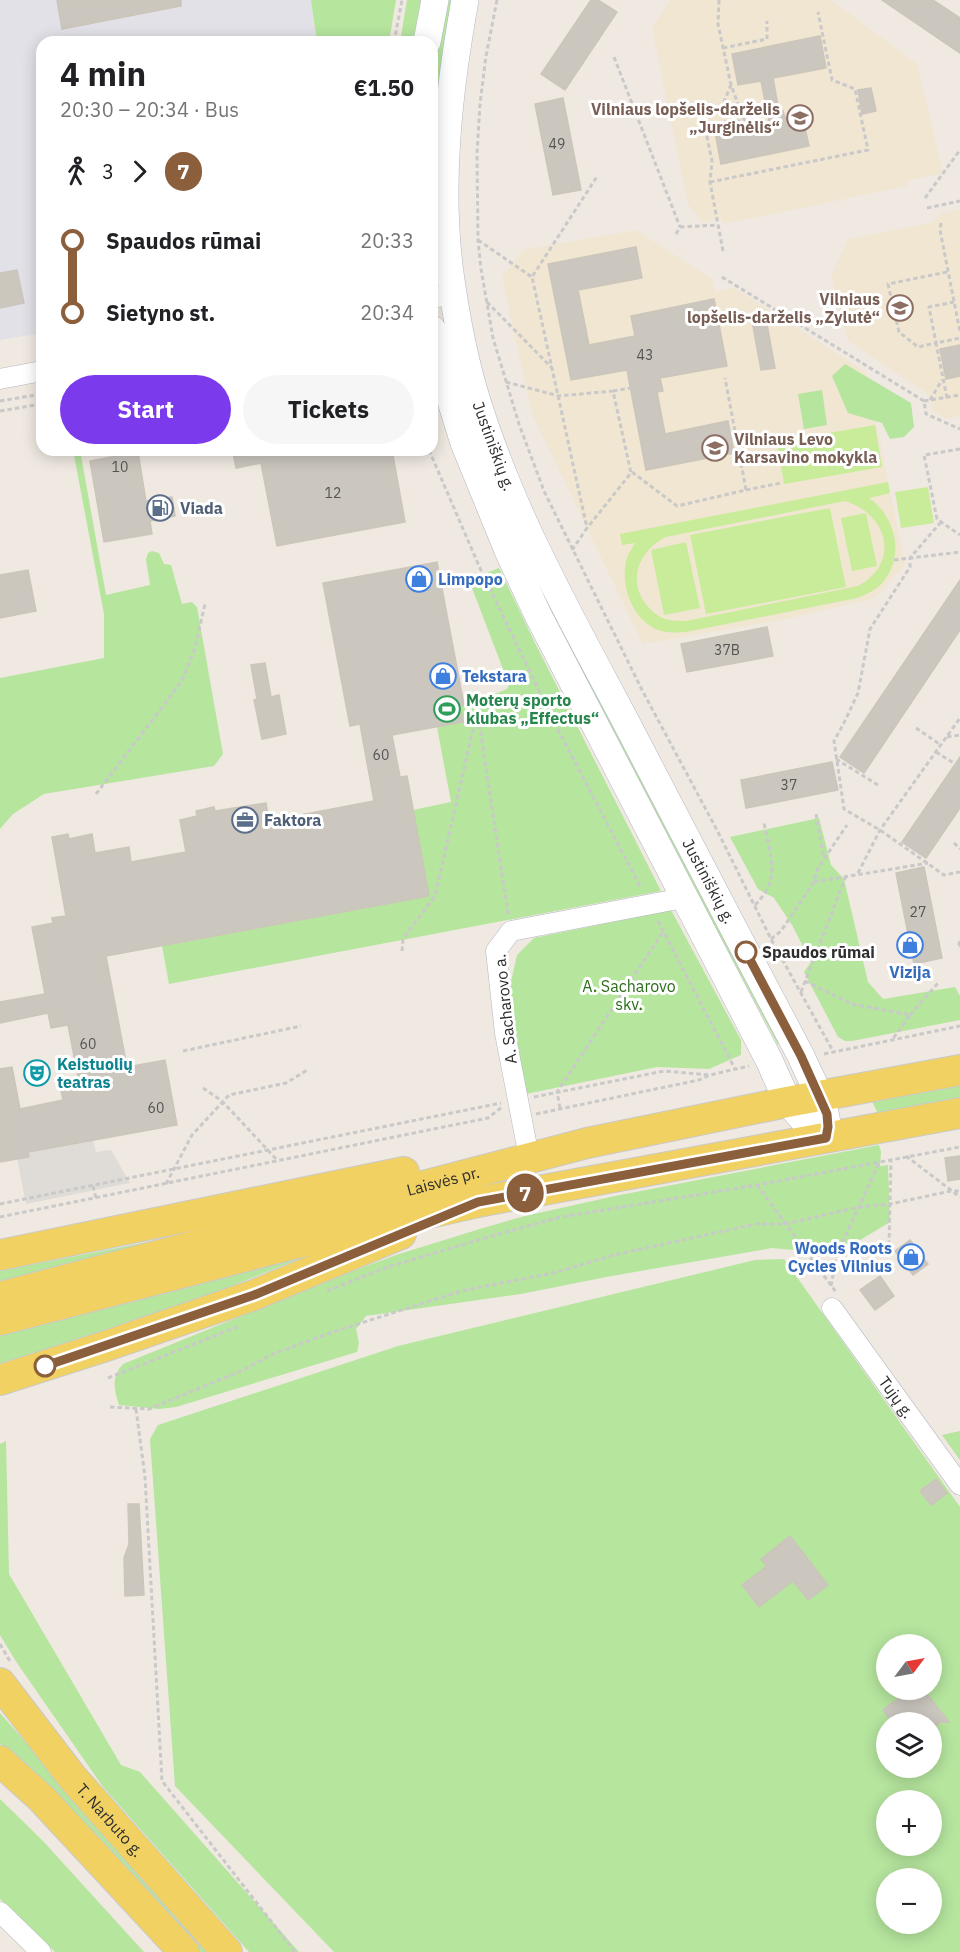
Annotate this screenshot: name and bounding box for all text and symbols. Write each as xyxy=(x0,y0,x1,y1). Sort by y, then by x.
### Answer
text: 4 min xyxy=(60,52,146,95)
text: €1.50 xyxy=(354,73,414,102)
text: 20:30 – 20:34 · Bus xyxy=(60,96,239,123)
place label: Vilniaus lopšelis-darželis „Jurginėlis“ xyxy=(591,99,780,137)
school or university icon: Vilniaus lopšelis-darželis „Jurginėlis“ xyxy=(785,103,815,133)
house number: 49 xyxy=(549,135,565,153)
icon: walk xyxy=(60,155,93,188)
icon: forward xyxy=(123,155,156,188)
text: 7 xyxy=(177,157,190,185)
text: 3 xyxy=(102,158,114,185)
text: Spaudos rūmai xyxy=(106,226,261,255)
text: 20:33 xyxy=(360,227,414,254)
place label: Vilniaus lopšelis-darželis „Zylutė“ xyxy=(687,289,880,327)
school or university icon: Vilniaus lopšelis-darželis „Zylutė“ xyxy=(885,293,915,323)
text: Sietyno st. xyxy=(106,298,215,327)
text: 20:34 xyxy=(360,299,414,326)
house number: 43 xyxy=(637,346,653,364)
button: Start xyxy=(60,375,231,444)
button: Tickets xyxy=(243,375,414,444)
street label: Justiniškių g. xyxy=(469,399,519,493)
place label: Vilniaus Levo Karsavino mokykla xyxy=(734,429,877,467)
school or university icon: Vilniaus Levo Karsavino mokykla xyxy=(700,433,730,463)
house number: 10 xyxy=(112,458,128,476)
house number: 12 xyxy=(325,484,341,502)
fuel station icon: Viada xyxy=(145,493,175,523)
place label: Viada xyxy=(180,498,223,518)
shop icon: Limpopo xyxy=(404,564,434,594)
place label: Limpopo xyxy=(438,569,503,589)
house number: 37B xyxy=(714,641,740,659)
shop icon: Tekstara xyxy=(428,661,458,691)
place label: Tekstara xyxy=(462,666,527,686)
place label: Moterų sporto klubas „Effectus“ xyxy=(466,690,599,728)
sports icon: Moterų sporto klubas „Effectus“ xyxy=(432,694,462,724)
house number: 60 xyxy=(373,746,389,764)
house number: 37 xyxy=(781,776,797,794)
office icon: Faktora xyxy=(230,805,260,835)
place label: Faktora xyxy=(264,810,321,830)
street label: Justiniškių g. xyxy=(678,835,740,927)
house number: 27 xyxy=(910,903,926,921)
shop icon: Vizija xyxy=(895,930,925,960)
marker: Spaudos rūmai xyxy=(735,941,757,963)
place label: Spaudos rūmai xyxy=(762,942,875,962)
street label: A. Sacharovo a. xyxy=(489,953,521,1065)
place label: Vizija xyxy=(889,962,931,982)
park label: A. Sacharovo skv. xyxy=(582,976,676,1014)
house number: 60 xyxy=(80,1035,96,1053)
place label: Keistuolių teatras xyxy=(57,1054,133,1092)
theatre icon: Keistuolių teatras xyxy=(22,1058,52,1088)
house number: 60 xyxy=(148,1099,164,1117)
street label: Laisvės pr. xyxy=(404,1162,482,1200)
line badge: 7 xyxy=(506,1174,544,1212)
text: 7 xyxy=(519,1179,531,1207)
place label: Woods Roots Cycles Vilnius xyxy=(788,1238,892,1276)
shop icon: Woods Roots Cycles Vilnius xyxy=(896,1242,926,1272)
unlabelled marker xyxy=(34,1355,56,1377)
street label: Tujų g. xyxy=(874,1372,918,1422)
north arrow xyxy=(876,1634,942,1700)
map controls xyxy=(876,1634,942,1934)
button: layers xyxy=(876,1712,942,1778)
street label: T. Narbuto g. xyxy=(72,1779,148,1861)
button: + xyxy=(876,1790,942,1856)
button: − xyxy=(876,1868,942,1934)

